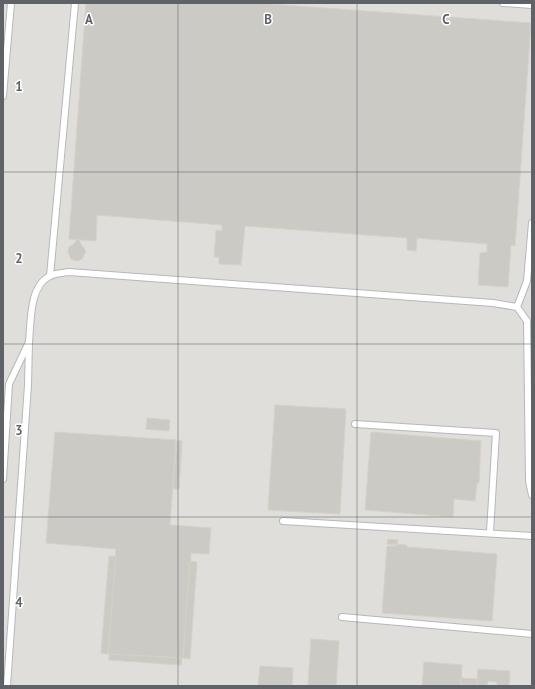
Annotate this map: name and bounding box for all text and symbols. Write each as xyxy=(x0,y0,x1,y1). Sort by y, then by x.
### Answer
text: A xyxy=(85,11,93,28)
text: B xyxy=(264,11,272,28)
text: C xyxy=(442,11,450,28)
text: 1 xyxy=(15,78,23,95)
text: 2 xyxy=(15,250,23,267)
text: 3 xyxy=(15,422,23,439)
text: 4 xyxy=(15,594,23,611)

